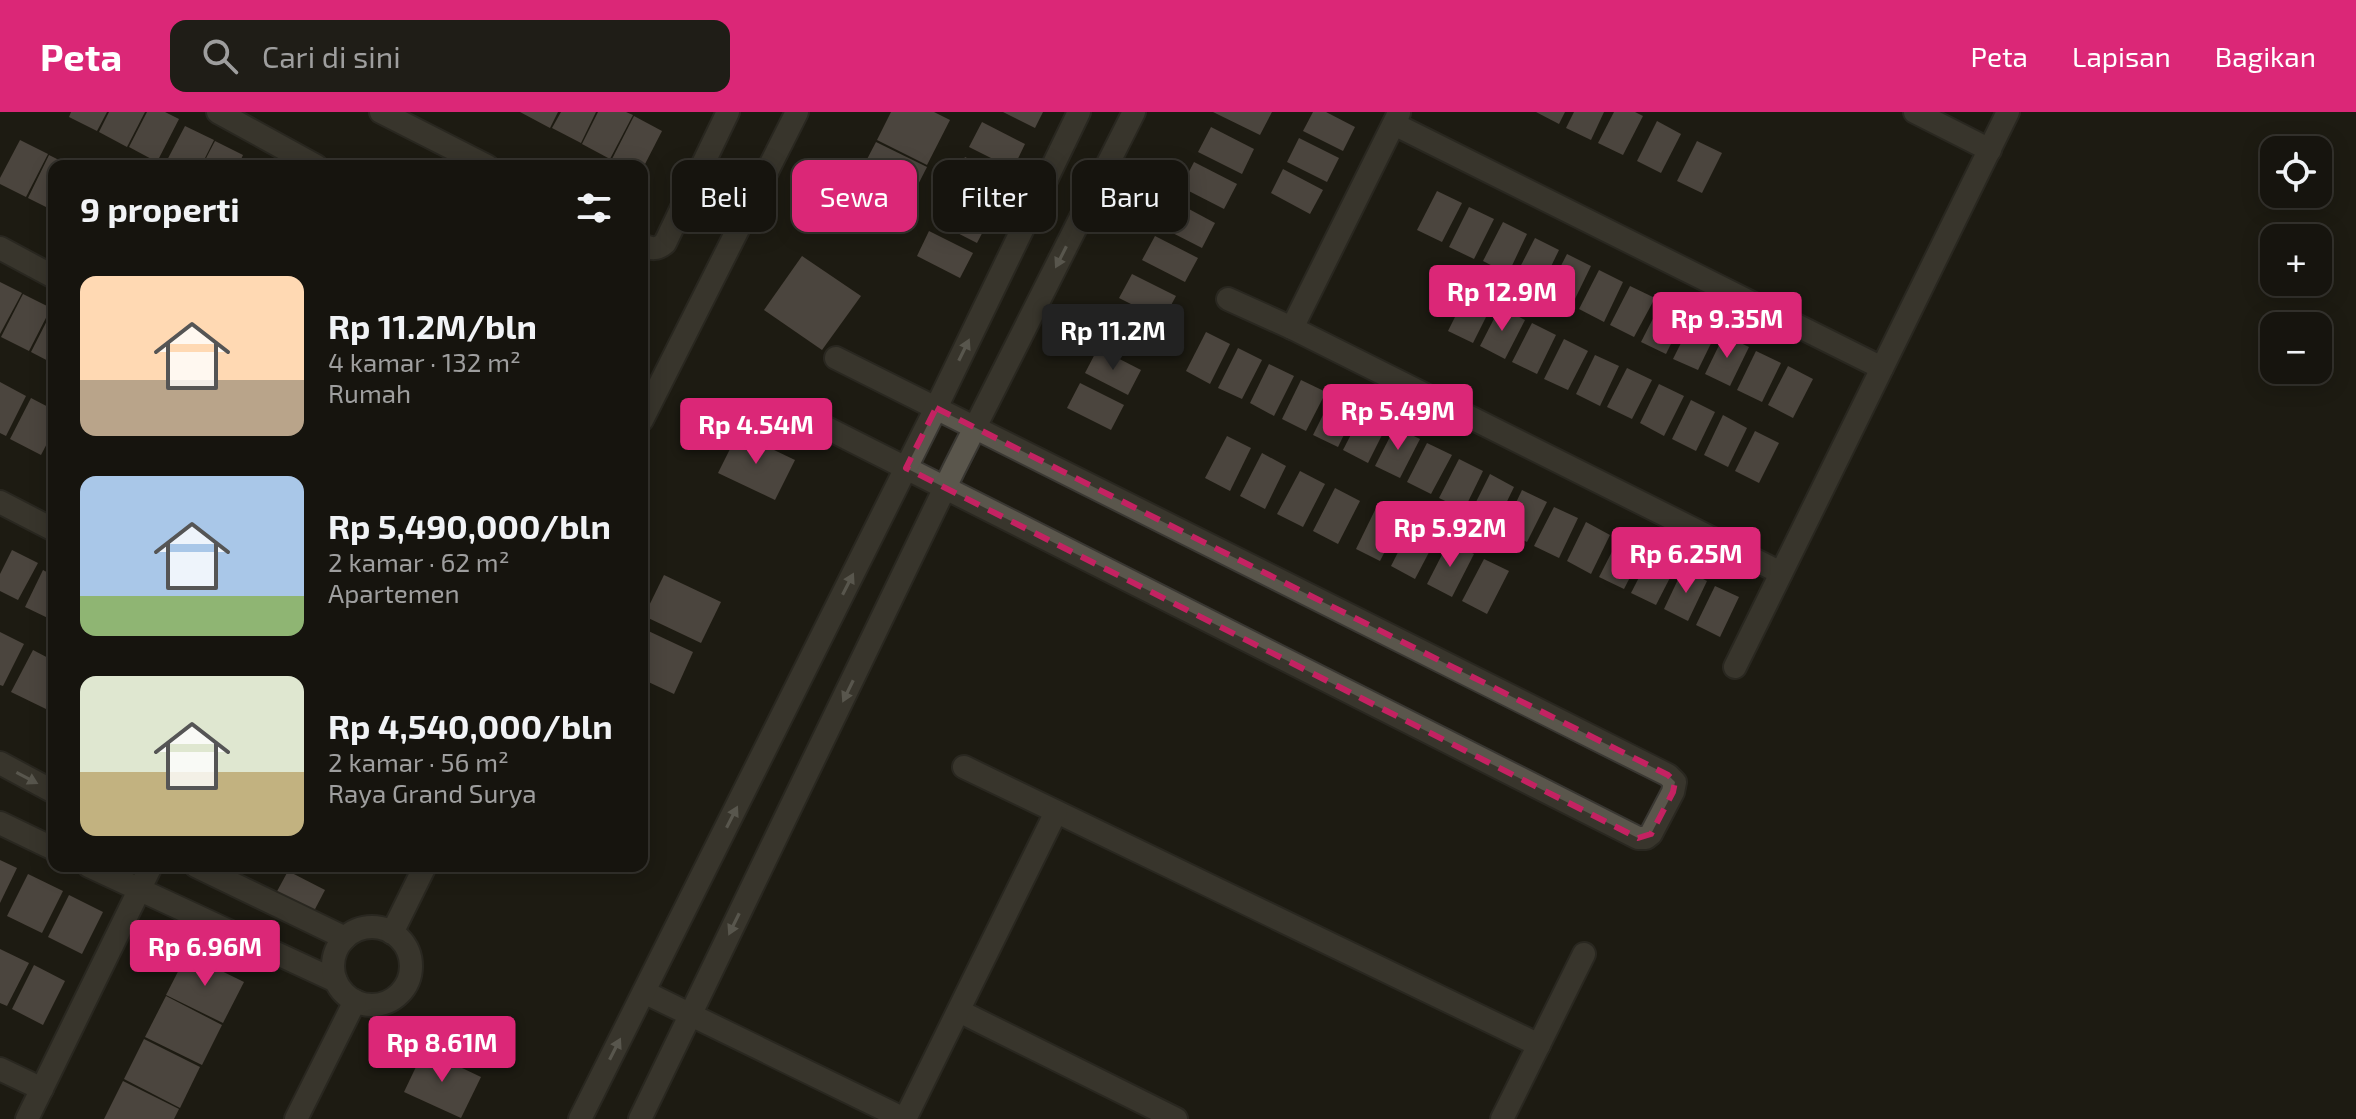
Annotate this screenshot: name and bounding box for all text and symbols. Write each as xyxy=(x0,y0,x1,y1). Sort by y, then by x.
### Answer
search box xyxy=(170,20,730,92)
text: Peta xyxy=(40,33,122,79)
icon: search xyxy=(198,34,242,78)
text: Cari di sini xyxy=(262,38,401,74)
text: Peta xyxy=(1971,39,2028,73)
text: Lapisan xyxy=(2072,39,2171,73)
text: Bagikan xyxy=(2215,39,2316,73)
map controls xyxy=(2260,136,2332,384)
button: locate xyxy=(2260,136,2332,208)
chip: Beli xyxy=(672,160,776,232)
chip: Sewa xyxy=(792,160,917,232)
chip: Filter xyxy=(933,160,1056,232)
chip: Baru xyxy=(1072,160,1188,232)
icon: filters xyxy=(572,186,616,230)
text: 9 properti xyxy=(80,188,240,229)
button: + xyxy=(2260,224,2332,296)
one-way arrow xyxy=(1055,245,1068,268)
pin: Rp 12.9M xyxy=(1419,265,1585,333)
text: Rp 12.9M xyxy=(1447,275,1557,306)
pin: Rp 9.35M xyxy=(1644,292,1810,360)
text: Rp 9.35M xyxy=(1671,302,1783,333)
pin: Rp 11.2M xyxy=(1030,304,1196,372)
text: Rp 11.2M/bln xyxy=(328,305,537,346)
icon: home xyxy=(144,308,240,404)
button: − xyxy=(2260,312,2332,384)
text: Rp 11.2M xyxy=(1060,314,1166,345)
one-way arrow xyxy=(957,338,971,362)
text: 4 kamar · 132 m² xyxy=(328,346,521,377)
text: Rumah xyxy=(328,377,411,408)
pin: Rp 5.49M xyxy=(1315,384,1481,452)
text: Rp 5.49M xyxy=(1341,394,1455,425)
pin: Rp 4.54M xyxy=(673,398,839,466)
text: Rp 4.54M xyxy=(698,408,814,439)
pin: Rp 5.92M xyxy=(1367,501,1533,569)
text: Rp 5,490,000/bln xyxy=(328,505,611,546)
icon: home xyxy=(144,508,240,604)
text: Rp 5.92M xyxy=(1394,511,1506,542)
pin: Rp 6.25M xyxy=(1603,527,1769,595)
text: Rp 6.25M xyxy=(1630,537,1742,568)
text: 2 kamar · 62 m² xyxy=(328,546,509,577)
one-way arrow xyxy=(841,573,855,596)
text: Apartemen xyxy=(328,577,460,608)
one-way arrow xyxy=(841,679,855,702)
text: Rp 4,540,000/bln xyxy=(328,705,613,746)
icon: home xyxy=(144,708,240,804)
text: 2 kamar · 56 m² xyxy=(328,746,509,777)
one-way arrow xyxy=(16,770,38,784)
text: Raya Grand Surya xyxy=(328,777,537,808)
one-way arrow xyxy=(725,805,738,828)
one-way arrow xyxy=(727,913,741,936)
pin: Rp 6.96M xyxy=(122,920,288,988)
text: Rp 6.96M xyxy=(148,930,262,961)
pin: Rp 8.61M xyxy=(359,1016,525,1084)
text: Rp 8.61M xyxy=(387,1026,497,1057)
one-way arrow xyxy=(609,1038,622,1061)

